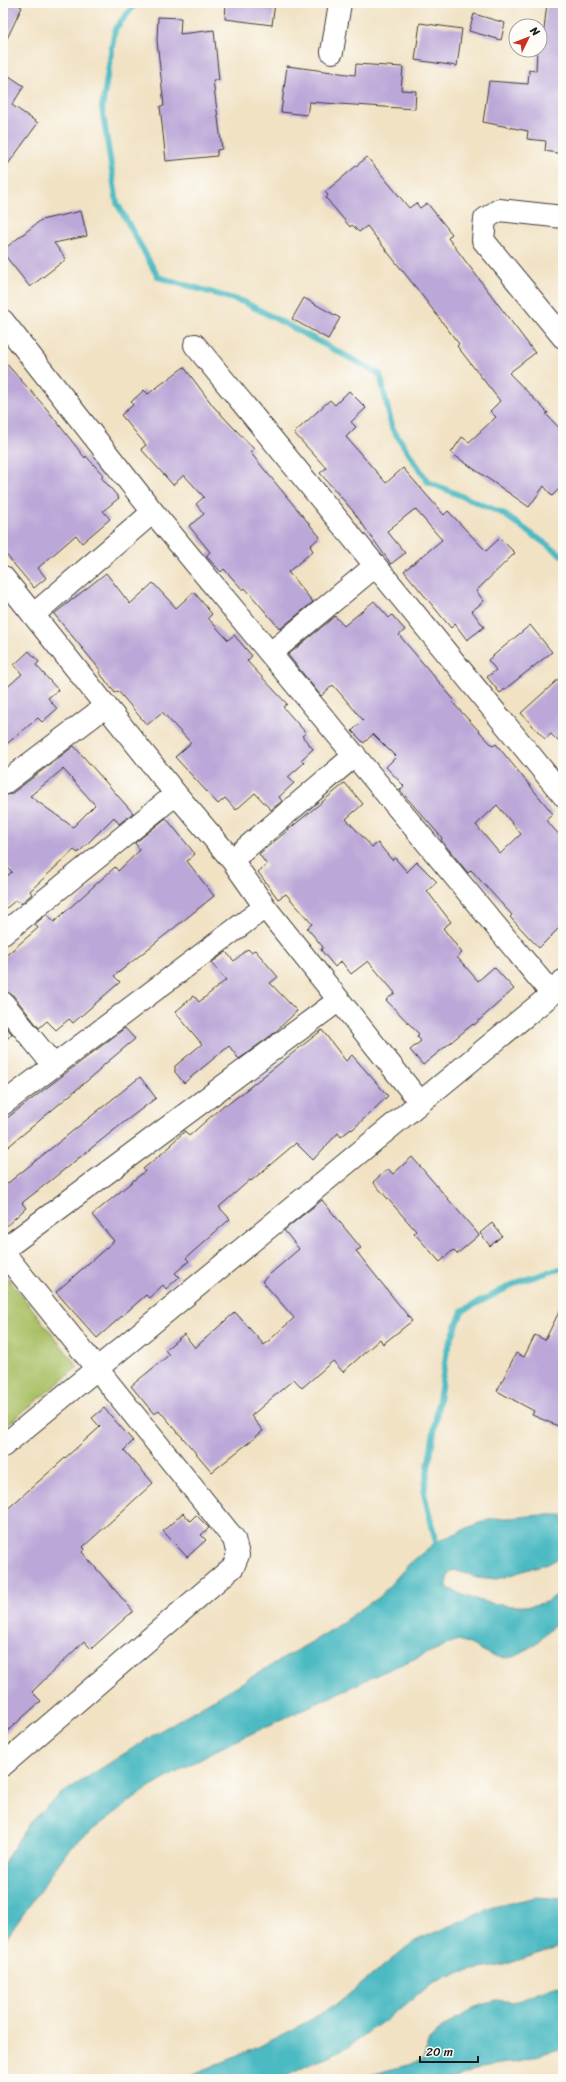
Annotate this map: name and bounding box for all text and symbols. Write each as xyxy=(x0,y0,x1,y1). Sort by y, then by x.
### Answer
north arrow xyxy=(508,18,548,58)
text: N xyxy=(525,22,545,41)
scale bar xyxy=(420,2038,478,2064)
text: 20 m xyxy=(426,2041,453,2063)

